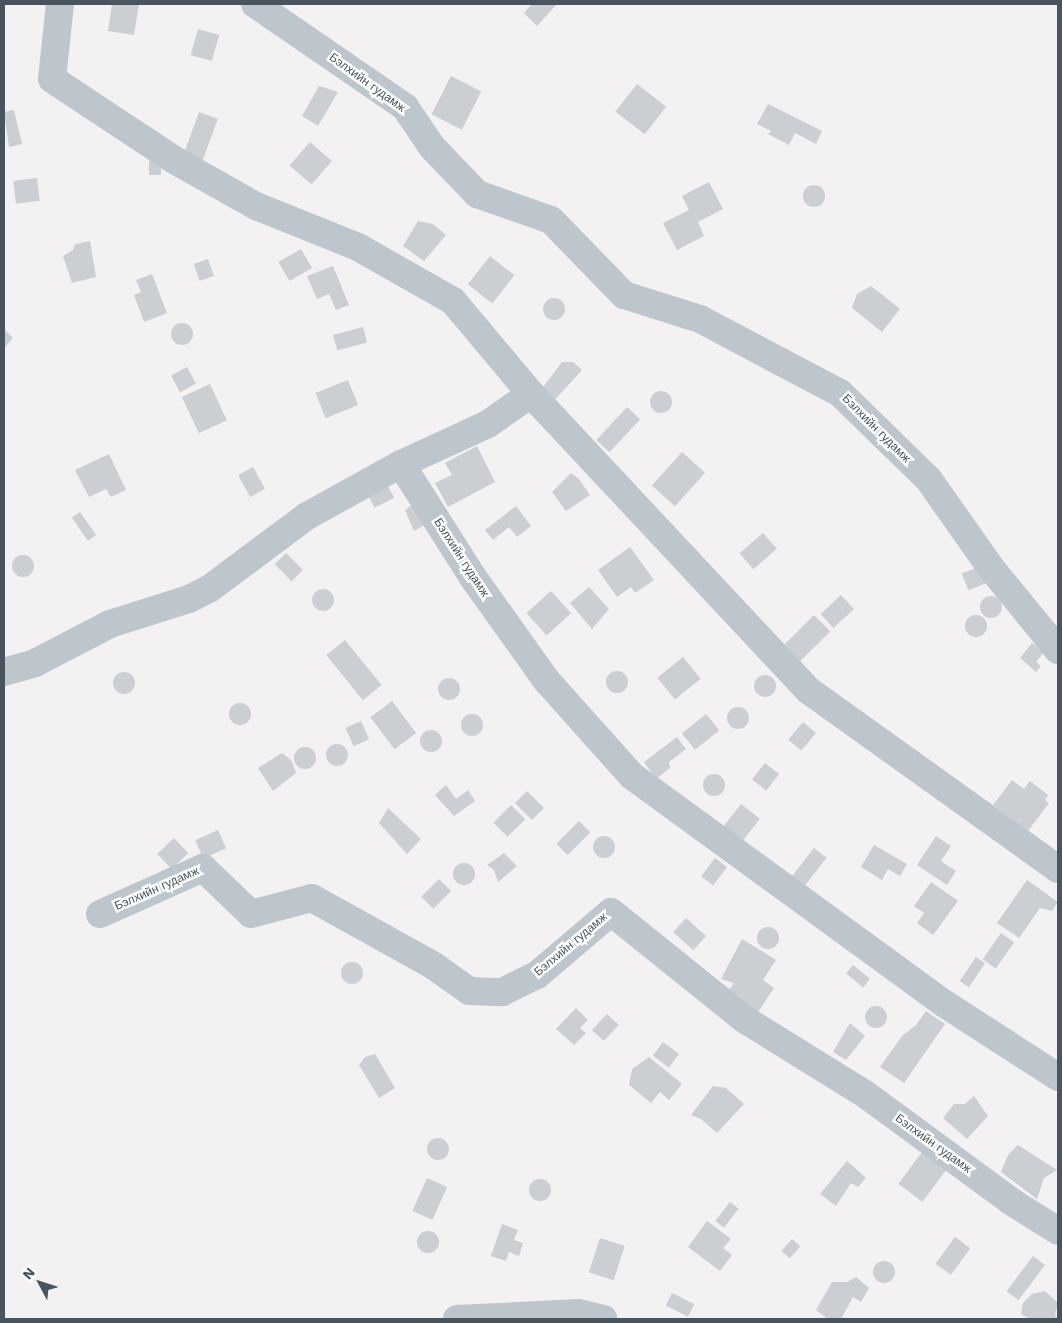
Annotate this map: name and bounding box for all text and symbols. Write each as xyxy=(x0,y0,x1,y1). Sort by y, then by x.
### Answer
street label: Бэлхийн гудамж xyxy=(326,50,408,116)
street label: Бэлхийн гудамж xyxy=(839,392,913,466)
street label: Бэлхийн гудамж xyxy=(430,516,492,600)
street label: Бэлхийн гудамж xyxy=(113,864,201,914)
street label: Бэлхийн гудамж xyxy=(532,910,610,980)
street label: Бэлхийн гудамж xyxy=(892,1111,974,1177)
north arrow xyxy=(15,1258,65,1308)
text: N xyxy=(19,1264,38,1282)

